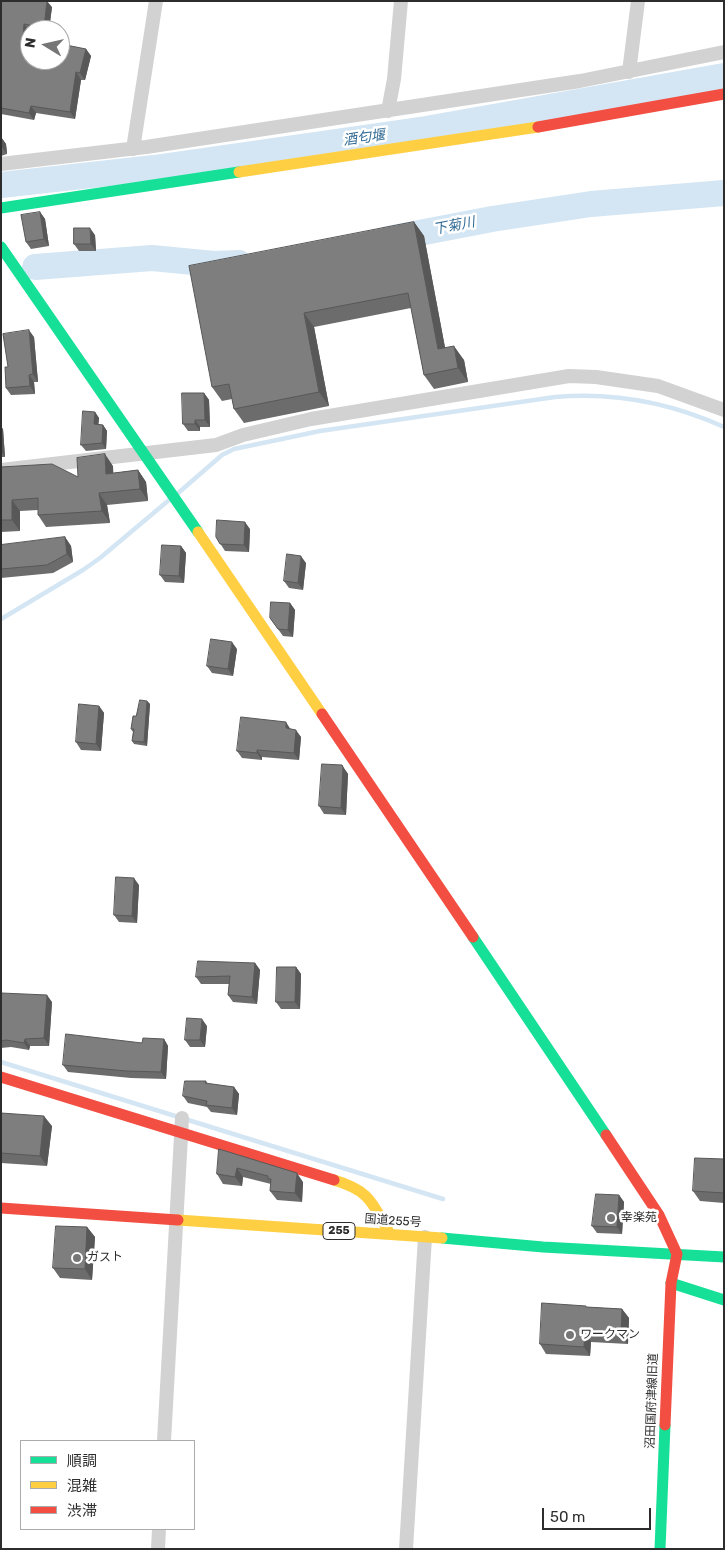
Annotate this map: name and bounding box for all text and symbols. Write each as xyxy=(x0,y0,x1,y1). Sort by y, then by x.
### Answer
north arrow xyxy=(20,20,70,70)
text: N xyxy=(21,36,40,49)
water label: 酒匂堰 xyxy=(342,127,386,149)
water label: 下菊川 xyxy=(432,214,476,238)
place label: 幸楽苑 xyxy=(621,1211,657,1225)
street label: 国道255号 xyxy=(364,1212,422,1230)
marker: 幸楽苑 xyxy=(605,1212,617,1224)
road number: 255 xyxy=(323,1222,355,1240)
place label: ガスト xyxy=(87,1251,123,1265)
marker: ガスト xyxy=(71,1252,83,1264)
place label: ワークマン xyxy=(580,1328,640,1342)
marker: ワークマン xyxy=(564,1329,576,1341)
street label: 沼田国府津線旧道 xyxy=(643,1353,661,1449)
legend xyxy=(20,1440,195,1530)
text: 順調 xyxy=(67,1452,97,1470)
text: 混雑 xyxy=(67,1477,97,1495)
scale bar xyxy=(545,1498,654,1530)
text: 渋滞 xyxy=(67,1502,97,1520)
text: 50 m xyxy=(550,1508,585,1526)

